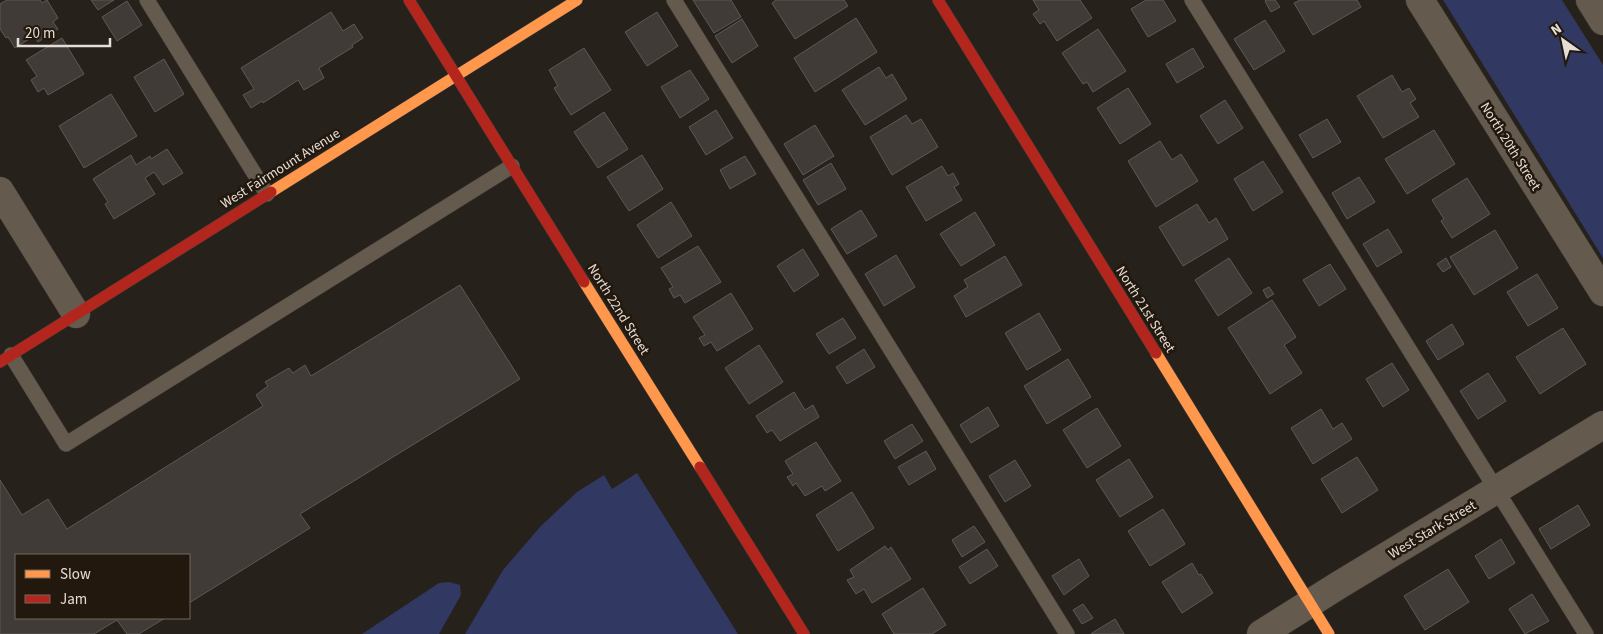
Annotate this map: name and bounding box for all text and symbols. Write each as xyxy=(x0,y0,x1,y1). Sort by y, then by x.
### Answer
scale bar xyxy=(18,15,110,47)
north arrow xyxy=(1538,15,1588,65)
text: N xyxy=(1547,19,1566,41)
text: 20 m xyxy=(25,23,55,44)
street label: North 20th Street xyxy=(1475,98,1545,195)
street label: West Fairmount Avenue xyxy=(217,124,344,214)
street label: North 22nd Street xyxy=(582,260,654,359)
street label: North 21st Street xyxy=(1111,262,1180,357)
street label: West Stark Street xyxy=(1385,496,1480,564)
legend xyxy=(15,554,190,619)
text: Slow xyxy=(60,564,91,585)
text: Jam xyxy=(60,589,87,610)

